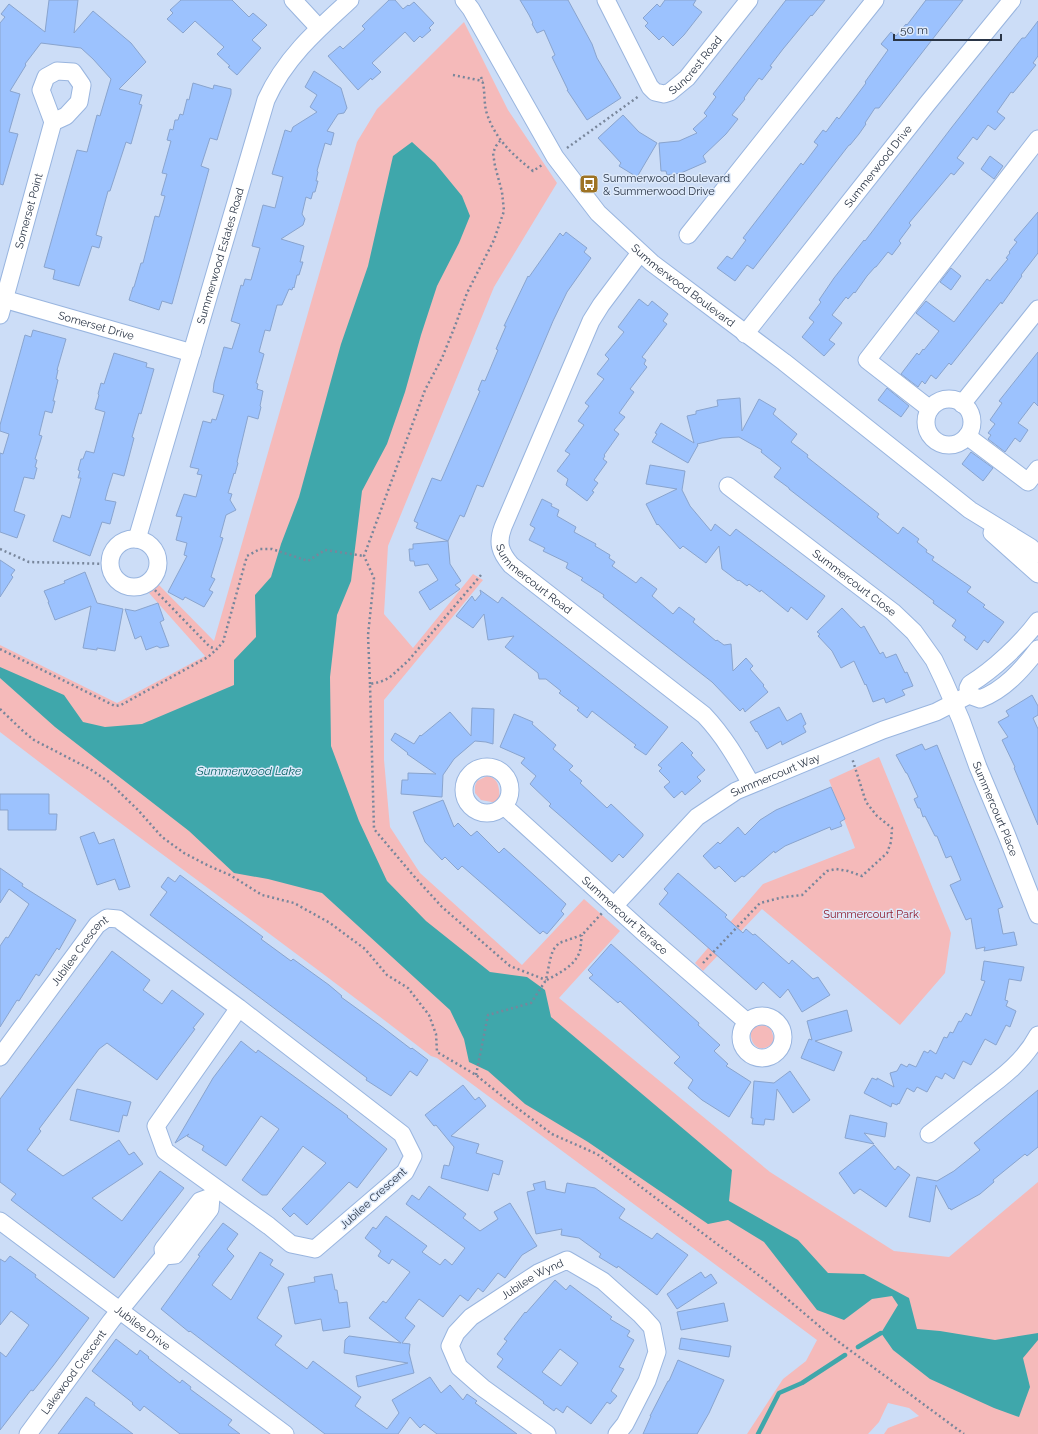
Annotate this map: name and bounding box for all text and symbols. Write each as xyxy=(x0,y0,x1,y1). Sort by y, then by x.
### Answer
scale bar xyxy=(894,16,1001,42)
text: 50 m xyxy=(900,23,928,37)
street label: Suncrest Road xyxy=(666,34,725,98)
street label: Summerwood Drive xyxy=(842,122,915,210)
street label: Somerset Point xyxy=(13,172,46,250)
place label: Summerwood Boulevard & Summerwood Drive xyxy=(603,172,730,198)
bus stop icon: Summerwood Boulevard & Summerwood Drive xyxy=(578,173,600,195)
street label: Summerwood Estates Road xyxy=(194,186,247,326)
street label: Summerwood Boulevard xyxy=(629,241,737,330)
street label: Somerset Drive xyxy=(57,309,136,343)
street label: Summercourt Road xyxy=(493,543,574,617)
street label: Summercourt Close xyxy=(810,547,899,619)
street label: Summercourt Way xyxy=(728,751,822,800)
street label: Summercourt Place xyxy=(970,760,1020,859)
water label: Summerwood Lake xyxy=(196,764,302,778)
street label: Summercourt Terrace xyxy=(579,874,671,958)
park label: Summercourt Park xyxy=(823,908,919,921)
street label: Jubilee Crescent xyxy=(49,913,111,988)
street label: Jubilee Crescent xyxy=(337,1165,410,1232)
street label: Jubilee Wynd xyxy=(499,1256,566,1302)
street label: Jubilee Drive xyxy=(112,1303,173,1353)
street label: Lakewood Crescent xyxy=(39,1327,109,1417)

